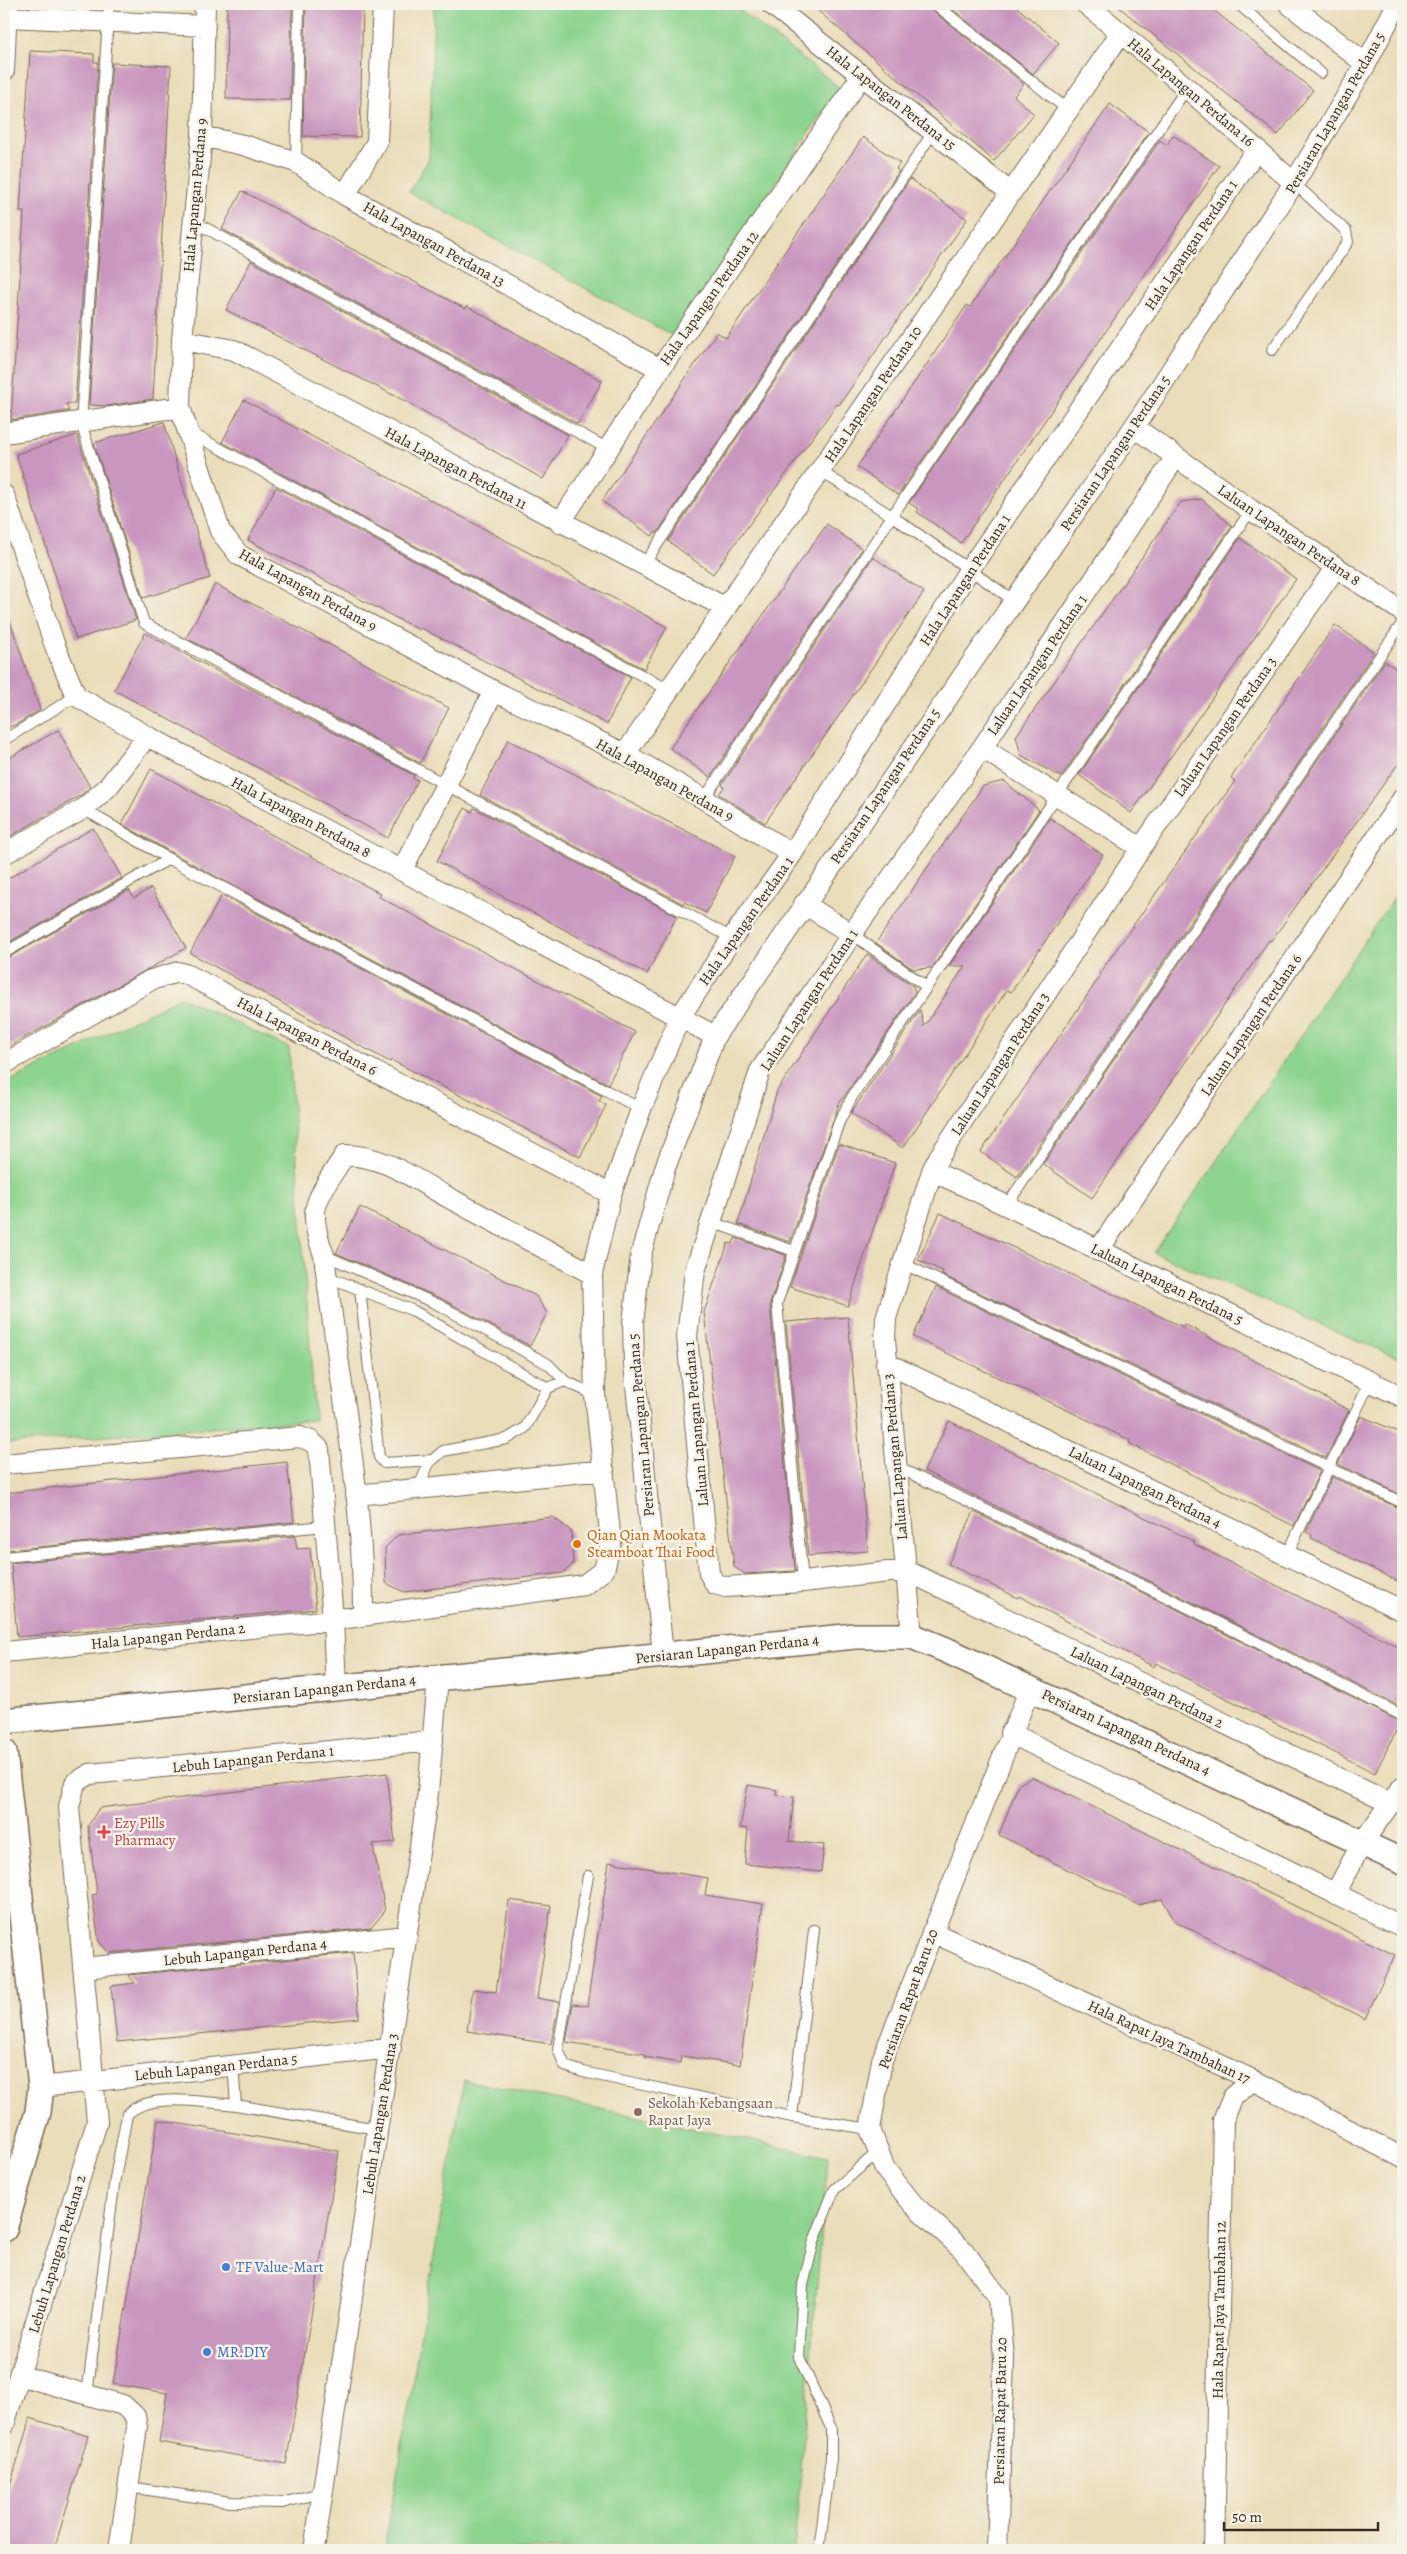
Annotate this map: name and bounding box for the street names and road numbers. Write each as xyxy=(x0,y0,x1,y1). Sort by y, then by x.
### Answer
street label: Persiaran Lapangan Perdana 5 xyxy=(1280,28,1390,198)
street label: Hala Lapangan Perdana 16 xyxy=(1123,33,1259,151)
street label: Hala Lapangan Perdana 15 xyxy=(822,41,960,155)
street label: Hala Lapangan Perdana 9 xyxy=(178,117,212,273)
street label: Hala Lapangan Perdana 1 xyxy=(1140,176,1242,314)
street label: Hala Lapangan Perdana 13 xyxy=(359,197,509,291)
street label: Hala Lapangan Perdana 12 xyxy=(655,227,763,369)
street label: Hala Lapangan Perdana 10 xyxy=(820,322,926,466)
street label: Persiaran Lapangan Perdana 5 xyxy=(1055,371,1175,535)
street label: Hala Lapangan Perdana 11 xyxy=(381,422,531,514)
street label: Laluan Lapangan Perdana 8 xyxy=(1214,480,1364,590)
street label: Hala Lapangan Perdana 1 xyxy=(915,510,1015,650)
street label: Hala Lapangan Perdana 9 xyxy=(235,544,381,636)
street label: Laluan Lapangan Perdana 1 xyxy=(982,591,1092,739)
street label: Laluan Lapangan Perdana 3 xyxy=(1169,653,1281,801)
street label: Persiaran Lapangan Perdana 5 xyxy=(825,704,945,868)
street label: Hala Lapangan Perdana 9 xyxy=(592,734,738,826)
street label: Hala Lapangan Perdana 8 xyxy=(228,772,374,862)
street label: Hala Lapangan Perdana 1 xyxy=(694,853,798,989)
street label: Laluan Lapangan Perdana 1 xyxy=(755,925,863,1075)
street label: Laluan Lapangan Perdana 6 xyxy=(1196,950,1306,1100)
street label: Laluan Lapangan Perdana 3 xyxy=(946,988,1054,1140)
street label: Hala Lapangan Perdana 6 xyxy=(233,992,381,1080)
street label: Laluan Lapangan Perdana 5 xyxy=(1087,1238,1247,1330)
street label: Persiaran Lapangan Perdana 5 xyxy=(623,1333,659,1517)
street label: Laluan Lapangan Perdana 1 xyxy=(679,1340,713,1508)
street label: Laluan Lapangan Perdana 3 xyxy=(878,1373,912,1541)
street label: Laluan Lapangan Perdana 4 xyxy=(1065,1441,1225,1533)
street label: Hala Lapangan Perdana 2 xyxy=(90,1618,246,1654)
street label: Persiaran Lapangan Perdana 4 xyxy=(634,1629,820,1669)
street label: Laluan Lapangan Perdana 2 xyxy=(1067,1641,1227,1733)
street label: Persiaran Lapangan Perdana 4 xyxy=(231,1669,417,1709)
street label: Persiaran Lapangan Perdana 4 xyxy=(1038,1684,1214,1780)
street label: Lebuh Lapangan Perdana 1 xyxy=(171,1741,335,1777)
street label: Persiaran Rapat Baru 20 xyxy=(873,1926,943,2072)
street label: Lebuh Lapangan Perdana 4 xyxy=(162,1933,328,1971)
street label: Hala Rapat Jaya Tambahan 17 xyxy=(1085,1996,1254,2089)
street label: Lebuh Lapangan Perdana 3 xyxy=(357,2032,403,2196)
street label: Lebuh Lapangan Perdana 5 xyxy=(133,2048,299,2086)
street label: Lebuh Lapangan Perdana 2 xyxy=(23,2172,91,2336)
street label: Hala Rapat Jaya Tambahan 12 xyxy=(1207,2221,1231,2399)
street label: Persiaran Rapat Baru 20 xyxy=(989,2337,1011,2485)

